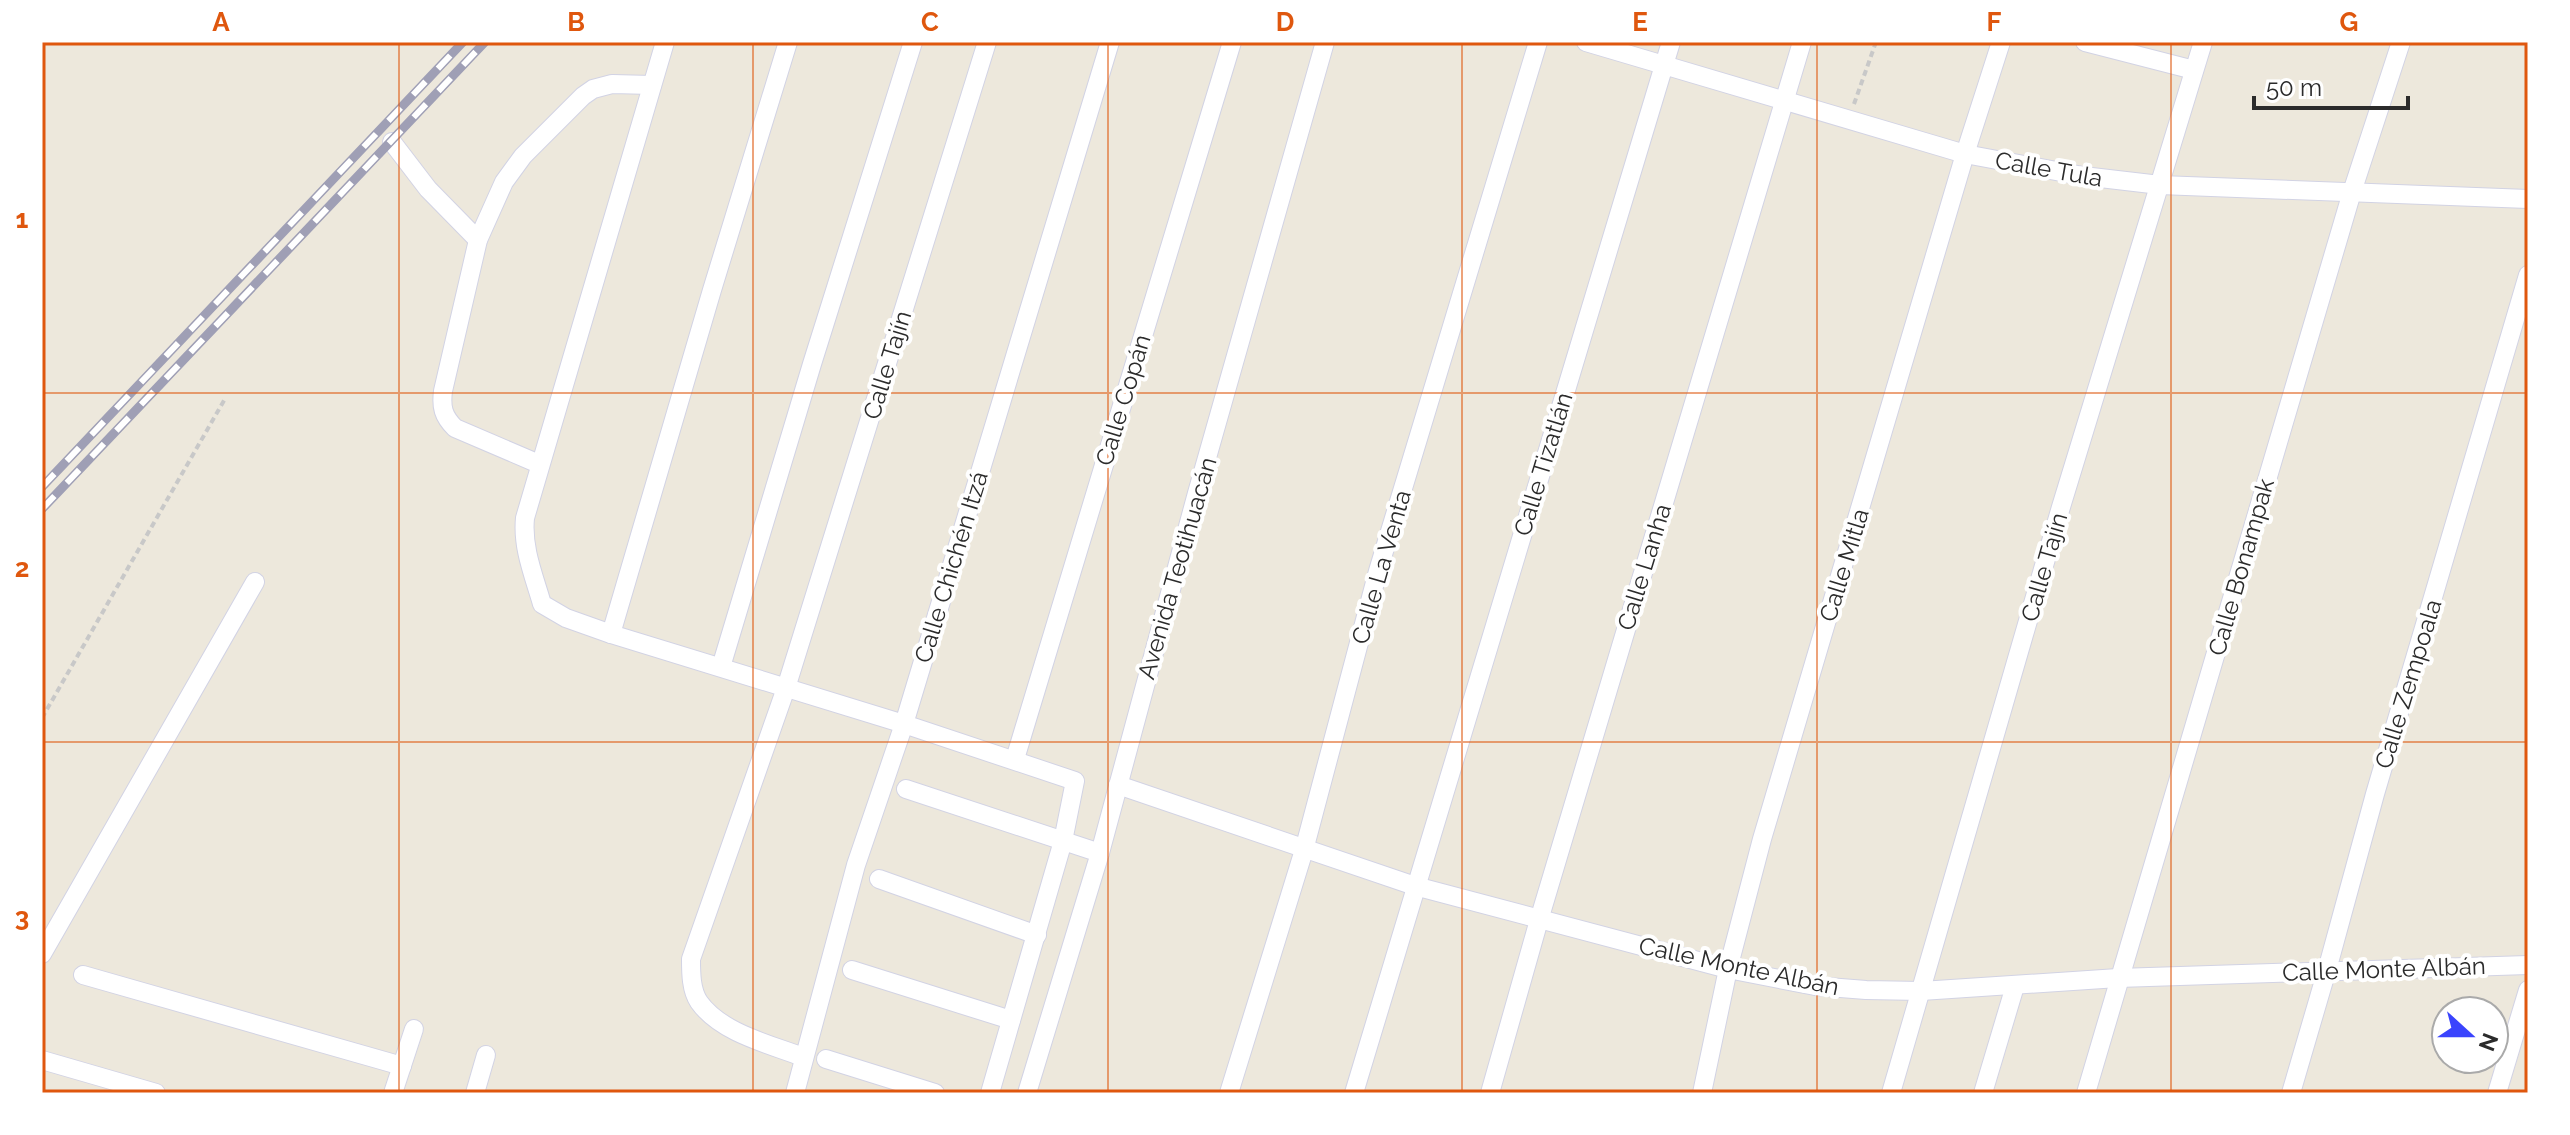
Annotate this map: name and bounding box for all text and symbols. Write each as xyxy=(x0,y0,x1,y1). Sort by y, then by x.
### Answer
text: A xyxy=(212,7,230,37)
text: B xyxy=(567,7,585,37)
text: C xyxy=(921,7,939,37)
text: D xyxy=(1276,7,1294,37)
text: E xyxy=(1632,7,1648,37)
text: F xyxy=(1987,7,2002,37)
text: G xyxy=(2340,7,2358,37)
scale bar xyxy=(2254,60,2408,110)
text: 50 m xyxy=(2266,73,2322,102)
street label: Calle Tula xyxy=(1993,145,2105,193)
text: 1 xyxy=(16,204,29,234)
street label: Calle Tajín xyxy=(857,307,917,423)
street label: Calle Copán xyxy=(1089,331,1157,469)
street label: Calle Tizatlán xyxy=(1507,389,1579,539)
street label: Avenida Teotihuacán xyxy=(1131,454,1223,682)
street label: Calle Chichén Itzá xyxy=(908,468,994,666)
street label: Calle Bonampak xyxy=(2202,475,2280,659)
street label: Calle La Venta xyxy=(1345,487,1417,647)
street label: Calle Lanha xyxy=(1611,500,1677,634)
street label: Calle Mitla xyxy=(1813,505,1875,625)
street label: Calle Tajín xyxy=(2015,509,2073,625)
text: 2 xyxy=(15,553,29,583)
street label: Calle Zempoala xyxy=(2368,596,2448,772)
text: 3 xyxy=(15,902,29,932)
street label: Calle Monte Albán xyxy=(1636,931,1842,1001)
street label: Calle Monte Albán xyxy=(2282,951,2486,987)
north arrow xyxy=(2430,995,2510,1075)
text: N xyxy=(2474,1030,2504,1055)

